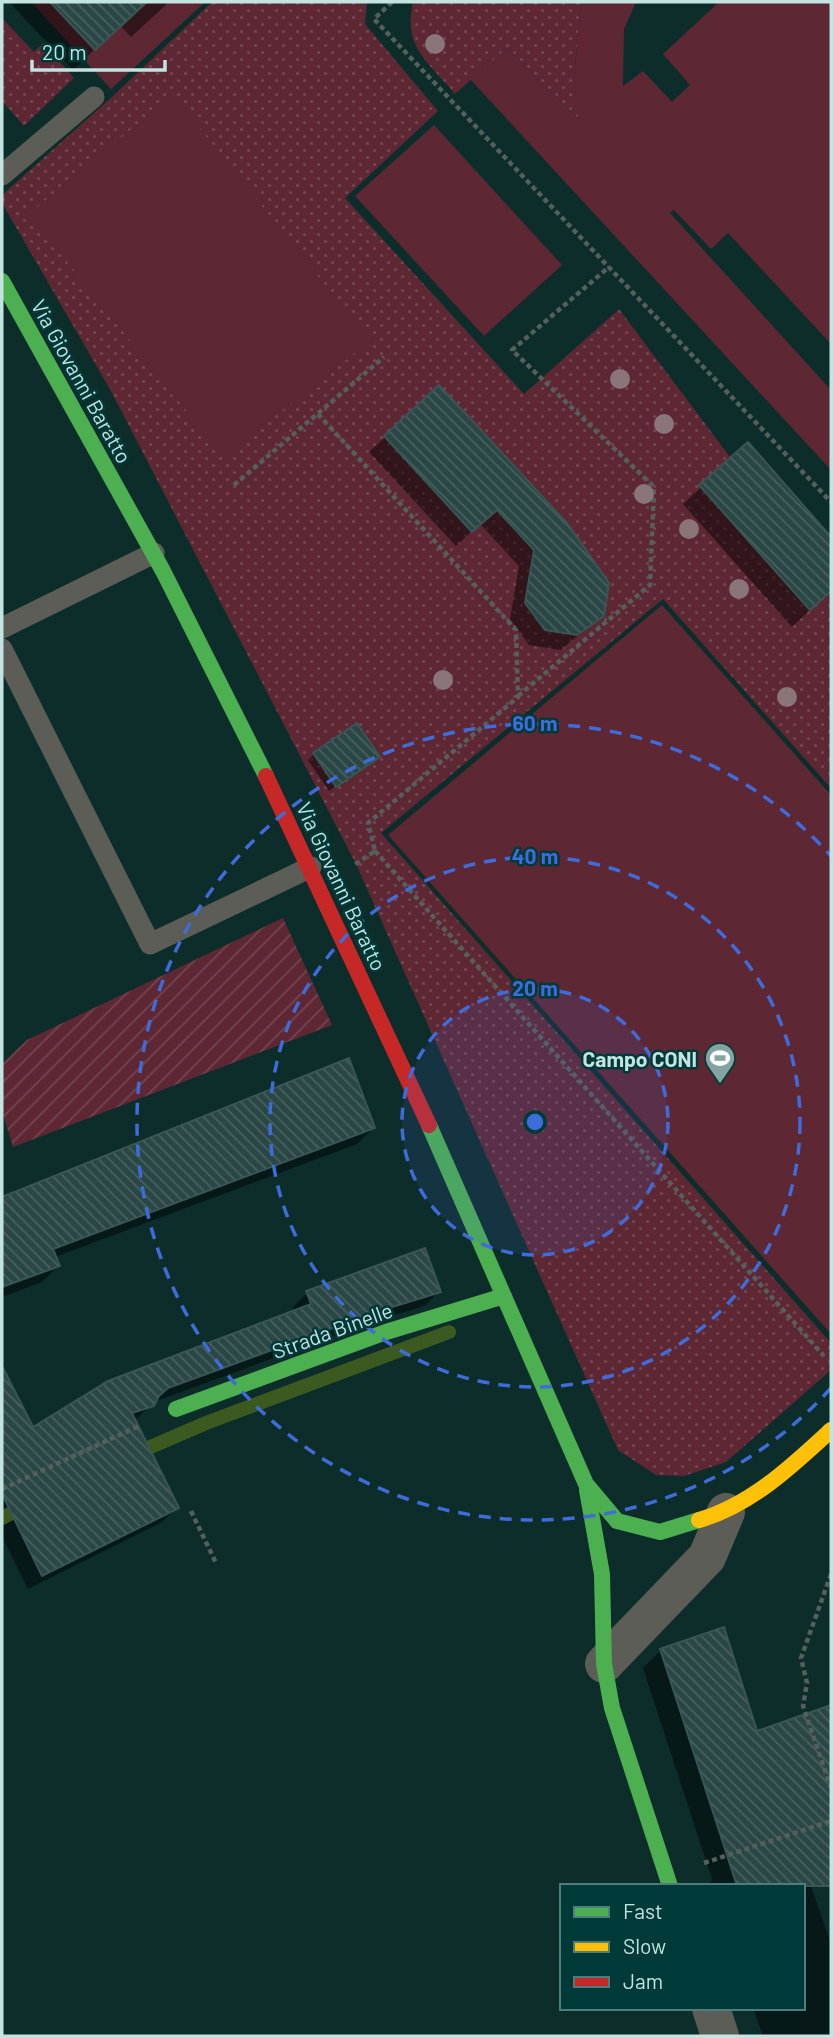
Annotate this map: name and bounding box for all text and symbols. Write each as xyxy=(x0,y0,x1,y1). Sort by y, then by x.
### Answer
scale bar xyxy=(32,28,164,72)
text: 20 m xyxy=(42,39,87,64)
street label: Via Giovanni Baratto xyxy=(27,295,137,467)
text: 60 m xyxy=(513,710,557,735)
street label: Via Giovanni Baratto xyxy=(292,798,392,974)
text: 40 m xyxy=(512,843,558,868)
text: 20 m xyxy=(512,975,558,1000)
sports icon: Campo CONI xyxy=(703,1041,737,1085)
place label: Campo CONI xyxy=(583,1046,697,1071)
centre of rings xyxy=(523,1110,547,1134)
street label: Strada Binelle xyxy=(268,1297,396,1363)
legend xyxy=(560,1884,805,2010)
text: Fast xyxy=(623,1898,663,1923)
text: Slow xyxy=(623,1933,666,1958)
text: Jam xyxy=(623,1968,663,1993)

